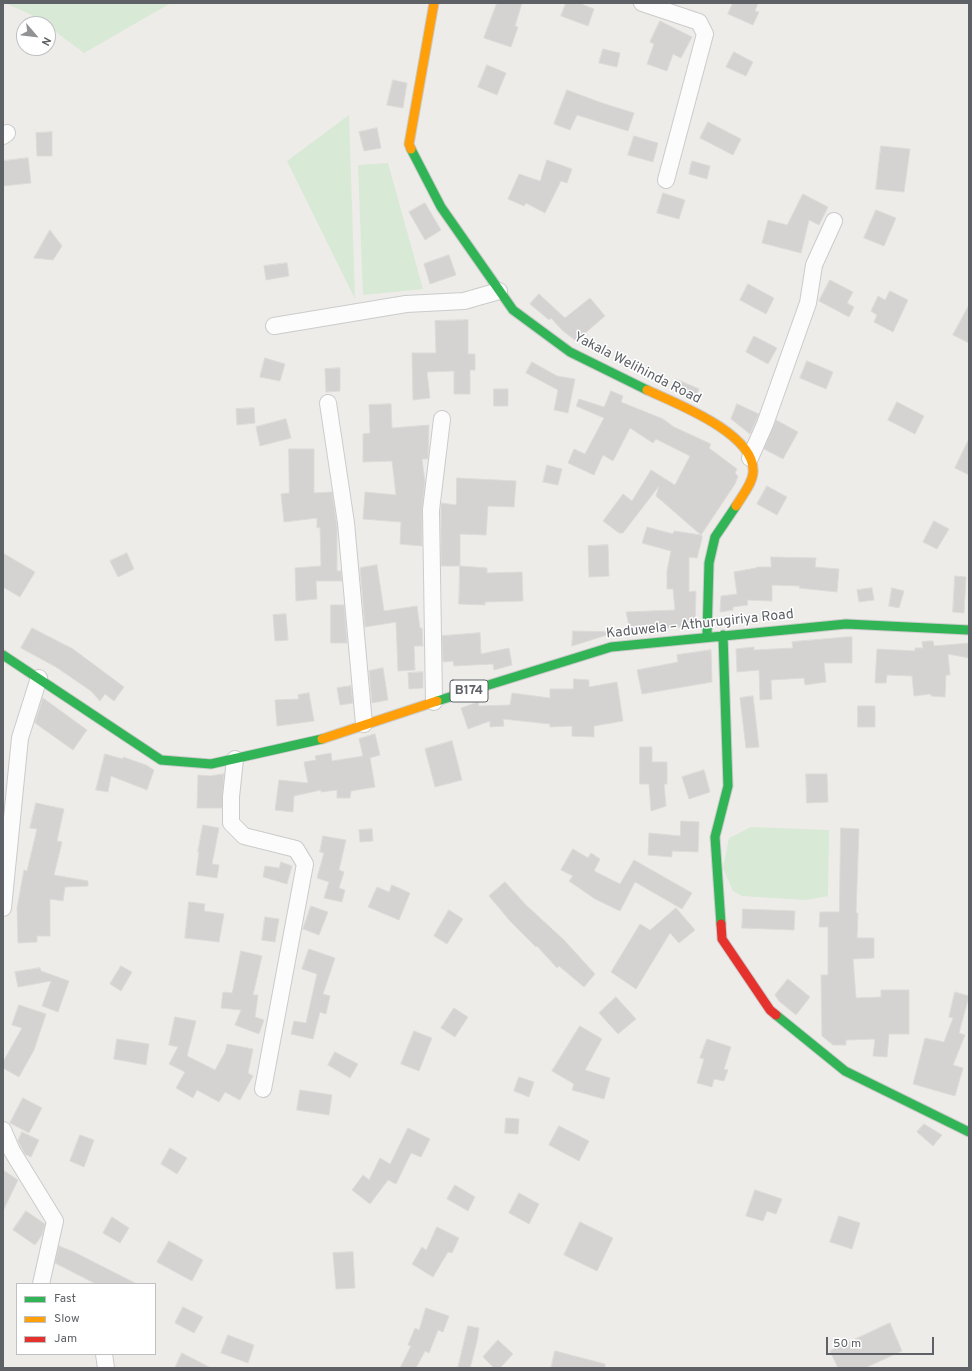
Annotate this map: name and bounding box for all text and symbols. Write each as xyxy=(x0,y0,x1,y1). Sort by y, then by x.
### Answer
north arrow xyxy=(16,16,56,56)
text: N xyxy=(38,34,54,48)
street label: Yakala Welihinda Road xyxy=(570,330,704,408)
street label: Kaduwela – Athurugiriya Road xyxy=(605,607,795,643)
road number: B174 xyxy=(450,680,488,702)
legend xyxy=(16,1283,156,1355)
text: Fast xyxy=(54,1291,76,1307)
text: Slow xyxy=(54,1311,80,1327)
scale bar xyxy=(828,1329,936,1355)
text: Jam xyxy=(54,1331,77,1347)
text: 50 m xyxy=(833,1336,861,1352)

